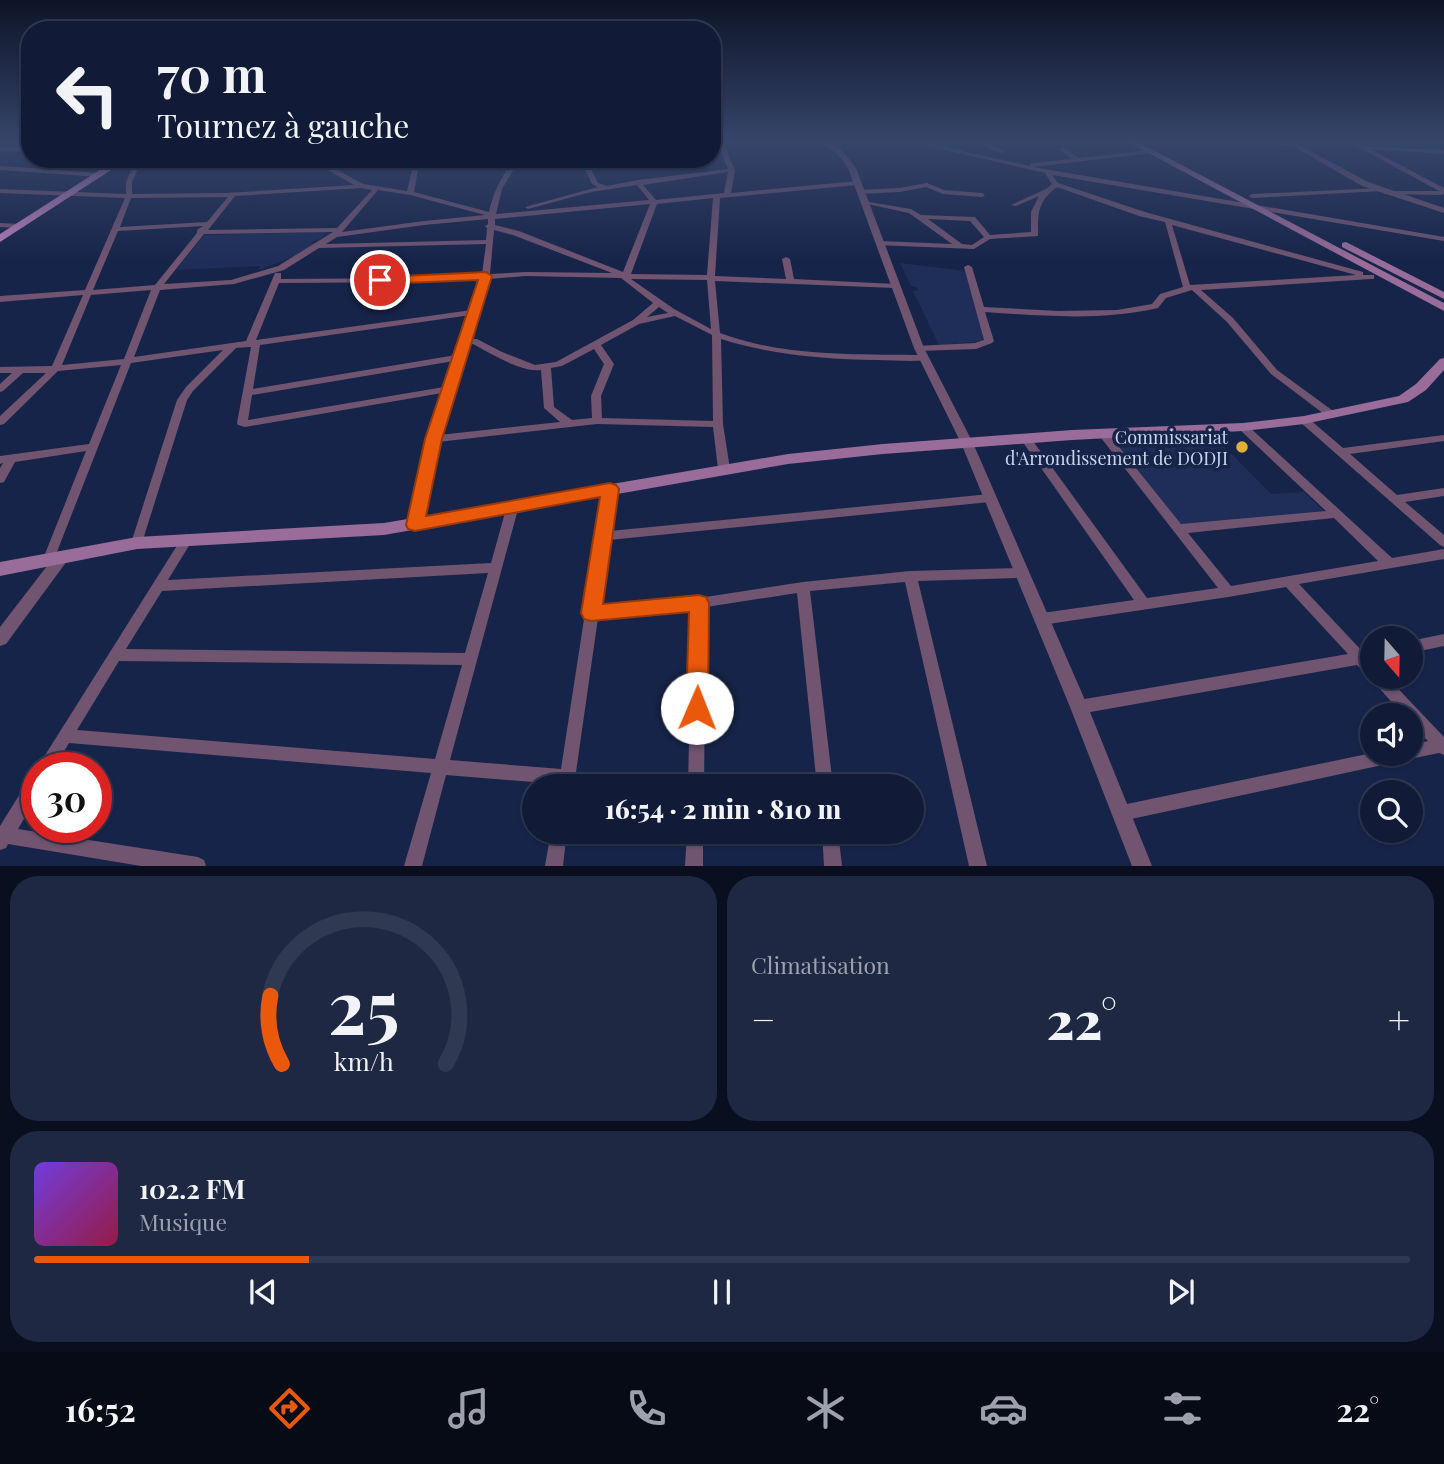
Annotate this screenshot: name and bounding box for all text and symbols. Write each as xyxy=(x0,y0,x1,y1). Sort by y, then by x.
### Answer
text: 70 m xyxy=(157,40,267,105)
icon: left xyxy=(42,49,133,140)
text: Tournez à gauche xyxy=(157,103,410,146)
pin xyxy=(350,250,410,310)
icon: arrive xyxy=(361,261,399,299)
place label: Commissariat d'Arrondissement de DODJI xyxy=(1005,425,1229,470)
marker: Commissariat d'Arrondissement de DODJI xyxy=(1234,439,1250,455)
north arrow xyxy=(1360,626,1423,690)
map controls xyxy=(1360,626,1423,843)
position arrow xyxy=(660,671,734,745)
button: sound xyxy=(1360,703,1423,766)
speed limit sign: 30 xyxy=(21,752,112,843)
button: search xyxy=(1360,780,1423,843)
text: 16:54 · 2 min · 810 m xyxy=(605,791,841,826)
text: Climatisation xyxy=(751,949,890,980)
text: 25 xyxy=(328,956,399,1053)
text: 22° xyxy=(1046,984,1117,1053)
text: − xyxy=(751,993,776,1044)
text: + xyxy=(1388,993,1410,1044)
text: km/h xyxy=(334,1044,394,1077)
text: 102.2 FM xyxy=(139,1171,245,1206)
text: Musique xyxy=(139,1206,227,1237)
icon: previous xyxy=(244,1273,282,1311)
icon: pause xyxy=(703,1273,741,1311)
icon: next xyxy=(1162,1273,1200,1311)
icon: directions xyxy=(265,1384,314,1433)
icon: music xyxy=(444,1384,493,1433)
icon: phone xyxy=(622,1384,671,1433)
icon: climate xyxy=(801,1384,850,1433)
icon: car xyxy=(979,1384,1028,1433)
icon: filters xyxy=(1158,1384,1207,1433)
text: 16:52 xyxy=(65,1387,136,1430)
text: 22° xyxy=(1337,1387,1379,1430)

